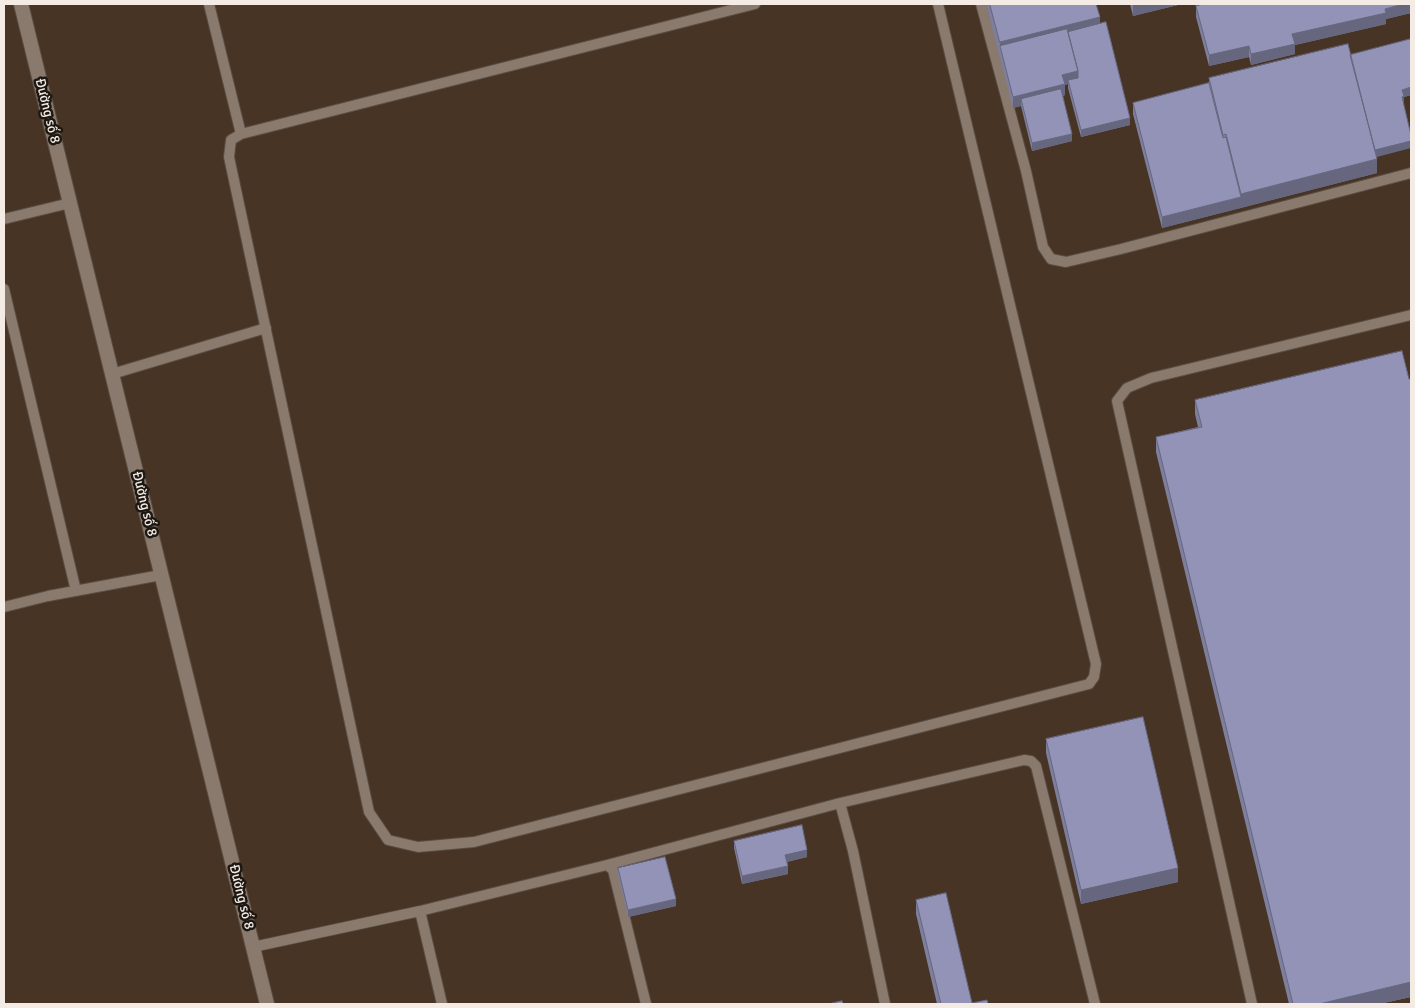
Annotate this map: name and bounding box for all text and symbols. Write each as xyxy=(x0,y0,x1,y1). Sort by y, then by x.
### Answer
street label: Đường số 8 xyxy=(31,77,63,145)
street label: Đường số 8 xyxy=(128,470,160,538)
street label: Đường số 8 xyxy=(225,863,257,931)

